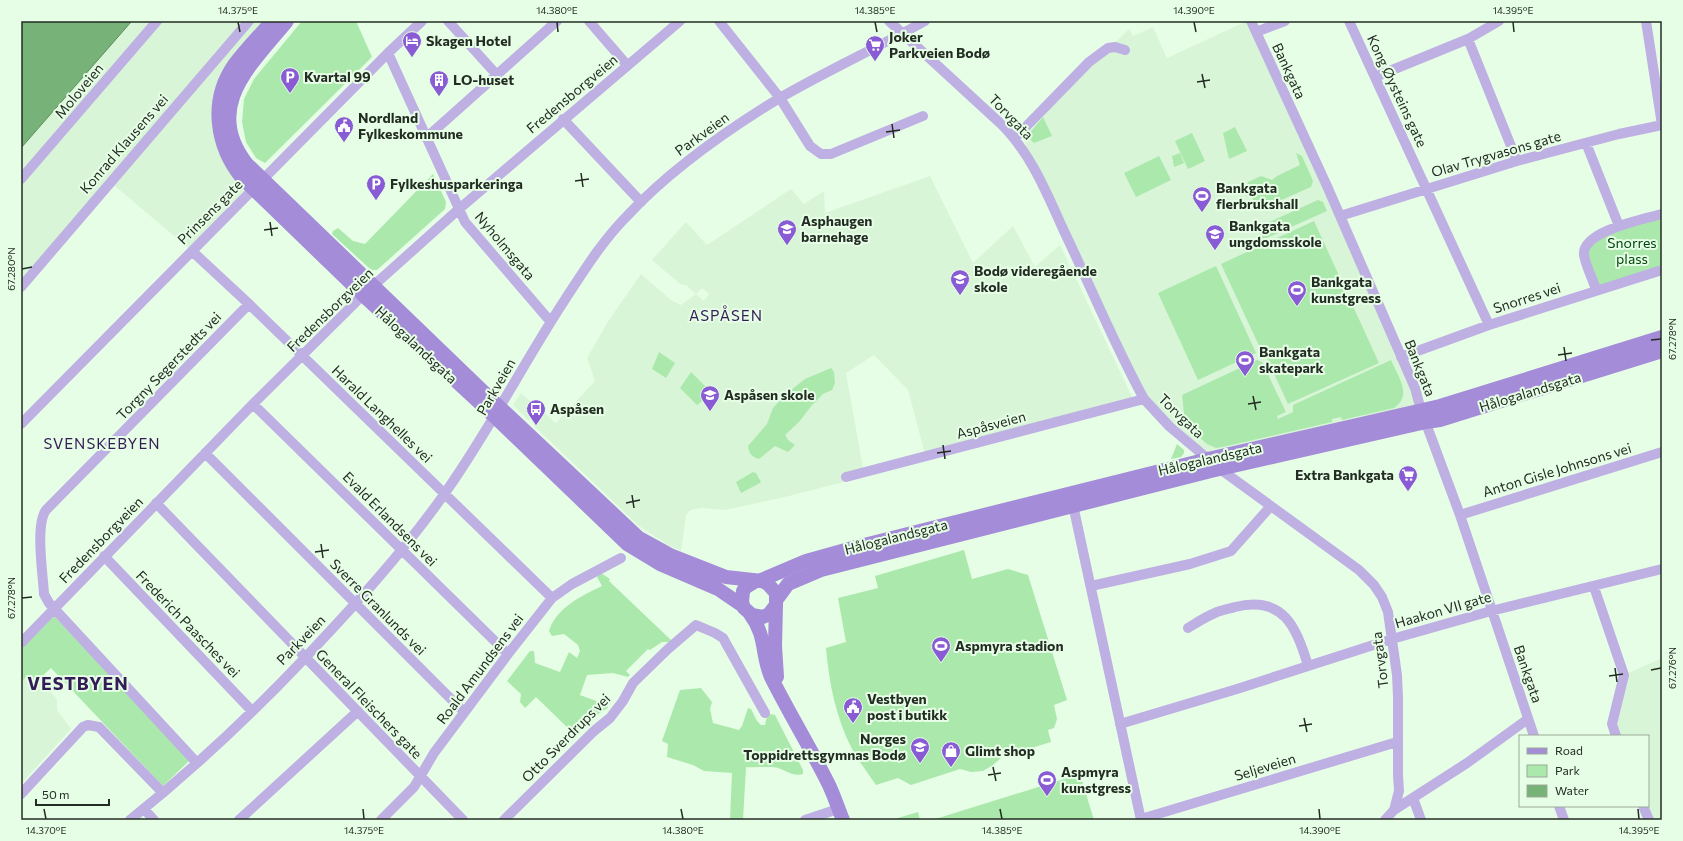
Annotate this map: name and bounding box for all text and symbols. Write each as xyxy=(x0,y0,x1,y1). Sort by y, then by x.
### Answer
text: 14.375°E xyxy=(218,4,258,16)
text: 14.380°E xyxy=(536,4,578,16)
text: 14.385°E xyxy=(855,4,895,16)
text: 14.390°E xyxy=(1173,4,1215,16)
text: 14.395°E xyxy=(1493,4,1533,16)
place label: Joker Parkveien Bodø xyxy=(889,28,990,61)
hotel icon: Skagen Hotel xyxy=(401,30,423,58)
place label: Skagen Hotel xyxy=(426,32,511,49)
street label: Kong Øysteins gate xyxy=(1364,32,1431,150)
supermarket icon: Joker Parkveien Bodø xyxy=(864,34,886,62)
street label: Bankgata xyxy=(1269,40,1310,101)
street label: Fredensborgveien xyxy=(523,51,621,137)
street label: Moloveien xyxy=(51,60,107,122)
parking icon: Kvartal 99 xyxy=(279,66,301,94)
place label: Kvartal 99 xyxy=(304,68,371,85)
building icon: LO-huset xyxy=(428,69,450,97)
place label: LO-huset xyxy=(453,71,514,88)
street label: Torvgata xyxy=(986,90,1037,143)
street label: Konrad Klausens vei xyxy=(76,91,171,197)
street label: Parkveien xyxy=(671,108,732,159)
place label: Nordland Fylkeskommune xyxy=(358,109,463,142)
public building icon: Nordland Fylkeskommune xyxy=(333,115,355,143)
street label: Olav Trygvasons gate xyxy=(1429,127,1563,180)
parking icon: Fylkeshusparkeringa xyxy=(365,173,387,201)
place label: Fylkeshusparkeringa xyxy=(390,175,523,192)
street label: Prinsens gate xyxy=(174,176,246,248)
place label: Bankgata flerbrukshall xyxy=(1216,179,1298,212)
sports icon: Bankgata flerbrukshall xyxy=(1191,185,1213,213)
street label: Nyholmsgata xyxy=(472,208,539,283)
place label: Asphaugen barnehage xyxy=(801,212,872,245)
place label: Bankgata ungdomsskole xyxy=(1229,217,1322,250)
school or university icon: Asphaugen barnehage xyxy=(776,218,798,246)
school or university icon: Bankgata ungdomsskole xyxy=(1204,223,1226,251)
park label: Snorres plass xyxy=(1607,234,1657,267)
text: 67.280°N xyxy=(5,247,17,291)
place label: Bodø videregående skole xyxy=(974,262,1097,295)
street label: Fredensborgveien xyxy=(283,264,376,355)
school or university icon: Bodø videregående skole xyxy=(949,268,971,296)
place label: Bankgata kunstgress xyxy=(1311,273,1382,306)
sports icon: Bankgata kunstgress xyxy=(1286,279,1308,307)
street label: Snorres vei xyxy=(1491,279,1563,316)
street label: Hålogalandsgata xyxy=(372,302,461,387)
district label: ASPÅSEN xyxy=(689,305,763,324)
street label: Torgny Segerstedts vei xyxy=(113,308,224,423)
text: 67.278°N xyxy=(1666,318,1678,360)
street label: Bankgata xyxy=(1401,337,1440,399)
place label: Bankgata skatepark xyxy=(1259,343,1324,376)
sports icon: Bankgata skatepark xyxy=(1234,349,1256,377)
street label: Parkveien xyxy=(473,355,519,418)
street label: Harald Langhelles vei xyxy=(329,361,436,466)
street label: Hålogalandsgata xyxy=(1477,368,1583,415)
school or university icon: Aspåsen skole xyxy=(699,384,721,412)
place label: Aspåsen skole xyxy=(724,386,815,403)
street label: Torvgata xyxy=(1155,390,1208,441)
bus stop icon: Aspåsen xyxy=(525,398,547,426)
place label: Aspåsen xyxy=(550,400,604,417)
street label: Aspåsveien xyxy=(954,407,1027,442)
district label: SVENSKEBYEN xyxy=(43,434,161,452)
street label: Hålogalandsgata xyxy=(1156,438,1263,479)
street label: Anton Gisle Johnsons vei xyxy=(1481,439,1633,500)
supermarket icon: Extra Bankgata xyxy=(1397,464,1419,492)
place label: Extra Bankgata xyxy=(1295,466,1394,483)
street label: Evald Erlandsens vei xyxy=(340,468,441,569)
street label: Fredensborgveien xyxy=(55,493,146,586)
street label: Hålogalandsgata xyxy=(843,515,949,558)
street label: Sverre Granlunds vei xyxy=(327,555,430,658)
street label: Frederich Paasches vei xyxy=(133,567,244,681)
text: 67.278°N xyxy=(5,577,17,619)
street label: Haakon VII gate xyxy=(1393,588,1493,631)
street label: Roald Amundsens vei xyxy=(433,610,527,727)
street label: Parkveien xyxy=(273,611,329,668)
street label: Torvgata xyxy=(1368,631,1391,689)
sports icon: Aspmyra stadion xyxy=(930,635,952,663)
place label: Aspmyra stadion xyxy=(955,637,1064,654)
street label: Bankgata xyxy=(1511,643,1546,705)
street label: General Fleischers gate xyxy=(313,645,426,762)
text: 67.276°N xyxy=(1666,647,1678,689)
district label: VESTBYEN xyxy=(27,672,129,694)
street label: Otto Sverdrups vei xyxy=(518,690,613,785)
place label: Vestbyen post i butikk xyxy=(867,690,947,723)
public building icon: Vestbyen post i butikk xyxy=(842,696,864,724)
place label: Norges Toppidrettsgymnas Bodø xyxy=(743,730,906,763)
legend xyxy=(1519,735,1649,807)
school or university icon: Norges Toppidrettsgymnas Bodø xyxy=(909,736,931,764)
shop icon: Glimt shop xyxy=(940,740,962,768)
place label: Glimt shop xyxy=(965,742,1035,759)
text: Road xyxy=(1555,743,1583,757)
street label: Seljeveien xyxy=(1232,749,1298,784)
place label: Aspmyra kunstgress xyxy=(1061,763,1132,796)
text: Park xyxy=(1555,763,1581,777)
sports icon: Aspmyra kunstgress xyxy=(1036,769,1058,797)
scale bar xyxy=(36,781,109,807)
text: Water xyxy=(1555,783,1589,797)
text: 50 m xyxy=(42,787,70,801)
text: 14.370°E xyxy=(26,824,66,836)
text: 14.375°E xyxy=(344,824,384,836)
text: 14.380°E xyxy=(662,824,704,836)
text: 14.385°E xyxy=(982,824,1022,836)
text: 14.390°E xyxy=(1299,824,1341,836)
text: 14.395°E xyxy=(1619,824,1659,836)

